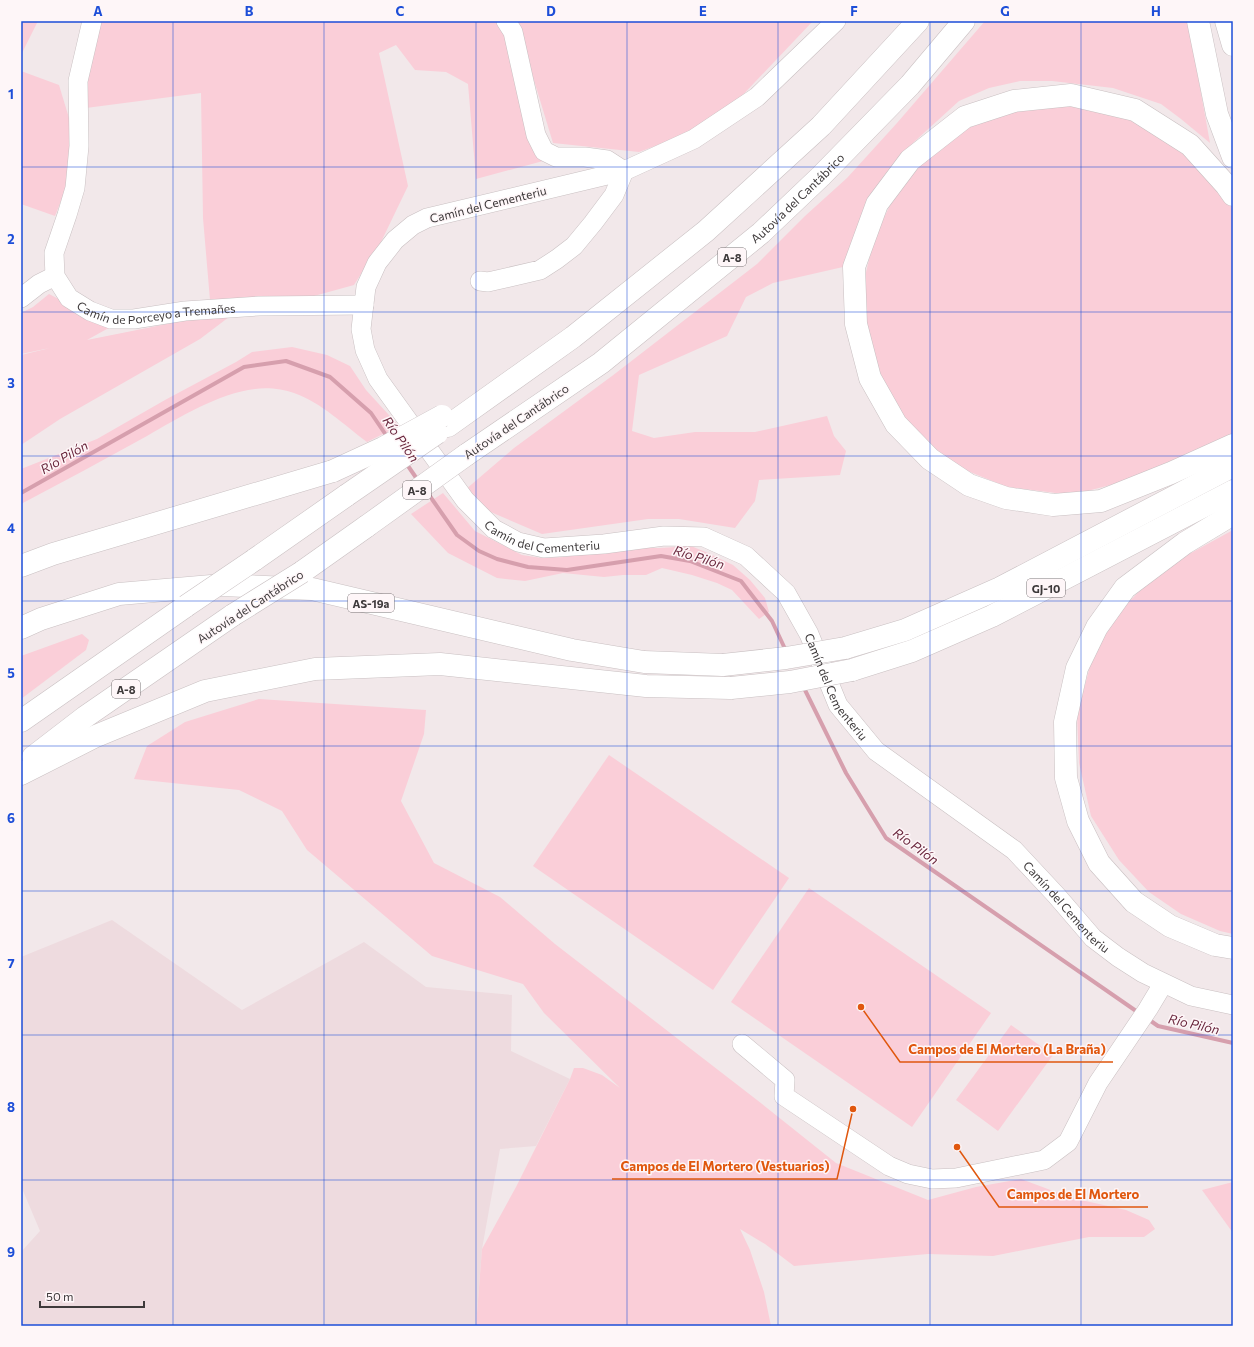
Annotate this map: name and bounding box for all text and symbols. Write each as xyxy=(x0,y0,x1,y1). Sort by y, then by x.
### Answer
text: A xyxy=(93,3,103,19)
text: B xyxy=(245,3,254,19)
text: C xyxy=(396,3,405,19)
text: D xyxy=(546,3,556,19)
text: E xyxy=(699,3,707,19)
text: F xyxy=(850,3,858,19)
text: G xyxy=(1000,3,1010,19)
text: H xyxy=(1151,3,1161,19)
text: 1 xyxy=(8,86,14,102)
street label: Autovía del Cantábrico xyxy=(748,150,847,246)
street label: Camín del Cementeriu xyxy=(428,183,548,225)
text: 2 xyxy=(7,231,15,247)
road number: A-8 xyxy=(718,248,746,266)
street label: Camín de Porceyo a Tremañes xyxy=(75,298,236,326)
text: 3 xyxy=(7,375,15,391)
street label: Autovía del Cantábrico xyxy=(461,381,571,461)
water label: Río Pilón xyxy=(379,413,423,465)
water label: Río Pilón xyxy=(37,437,91,477)
road number: A-8 xyxy=(403,481,431,499)
street label: Camín del Cementeriu xyxy=(482,517,600,555)
text: 4 xyxy=(7,520,15,536)
water label: Río Pilón xyxy=(672,542,726,572)
street label: Autovía del Cantábrico xyxy=(194,566,306,646)
road number: GJ-10 xyxy=(1027,579,1065,597)
road number: AS-19a xyxy=(348,594,394,612)
street label: Camín del Cementeriu xyxy=(802,631,871,743)
text: 5 xyxy=(7,665,15,681)
road number: A-8 xyxy=(112,680,140,698)
text: 6 xyxy=(7,810,15,826)
water label: Río Pilón xyxy=(890,824,942,868)
street label: Camín del Cementeriu xyxy=(1021,858,1113,955)
text: 7 xyxy=(7,955,15,971)
water label: Río Pilón xyxy=(1167,1010,1221,1038)
callout: Campos de El Mortero (La Braña) xyxy=(900,1037,1113,1062)
text: Campos de El Mortero (La Braña) xyxy=(908,1041,1106,1057)
text: 8 xyxy=(7,1099,15,1115)
callout: Campos de El Mortero (Vestuarios) xyxy=(612,1154,837,1179)
text: Campos de El Mortero (Vestuarios) xyxy=(620,1158,830,1174)
callout: Campos de El Mortero xyxy=(999,1182,1148,1207)
text: Campos de El Mortero xyxy=(1007,1186,1139,1202)
text: 9 xyxy=(7,1244,15,1260)
scale bar xyxy=(40,1283,144,1309)
text: 50 m xyxy=(46,1289,74,1303)

